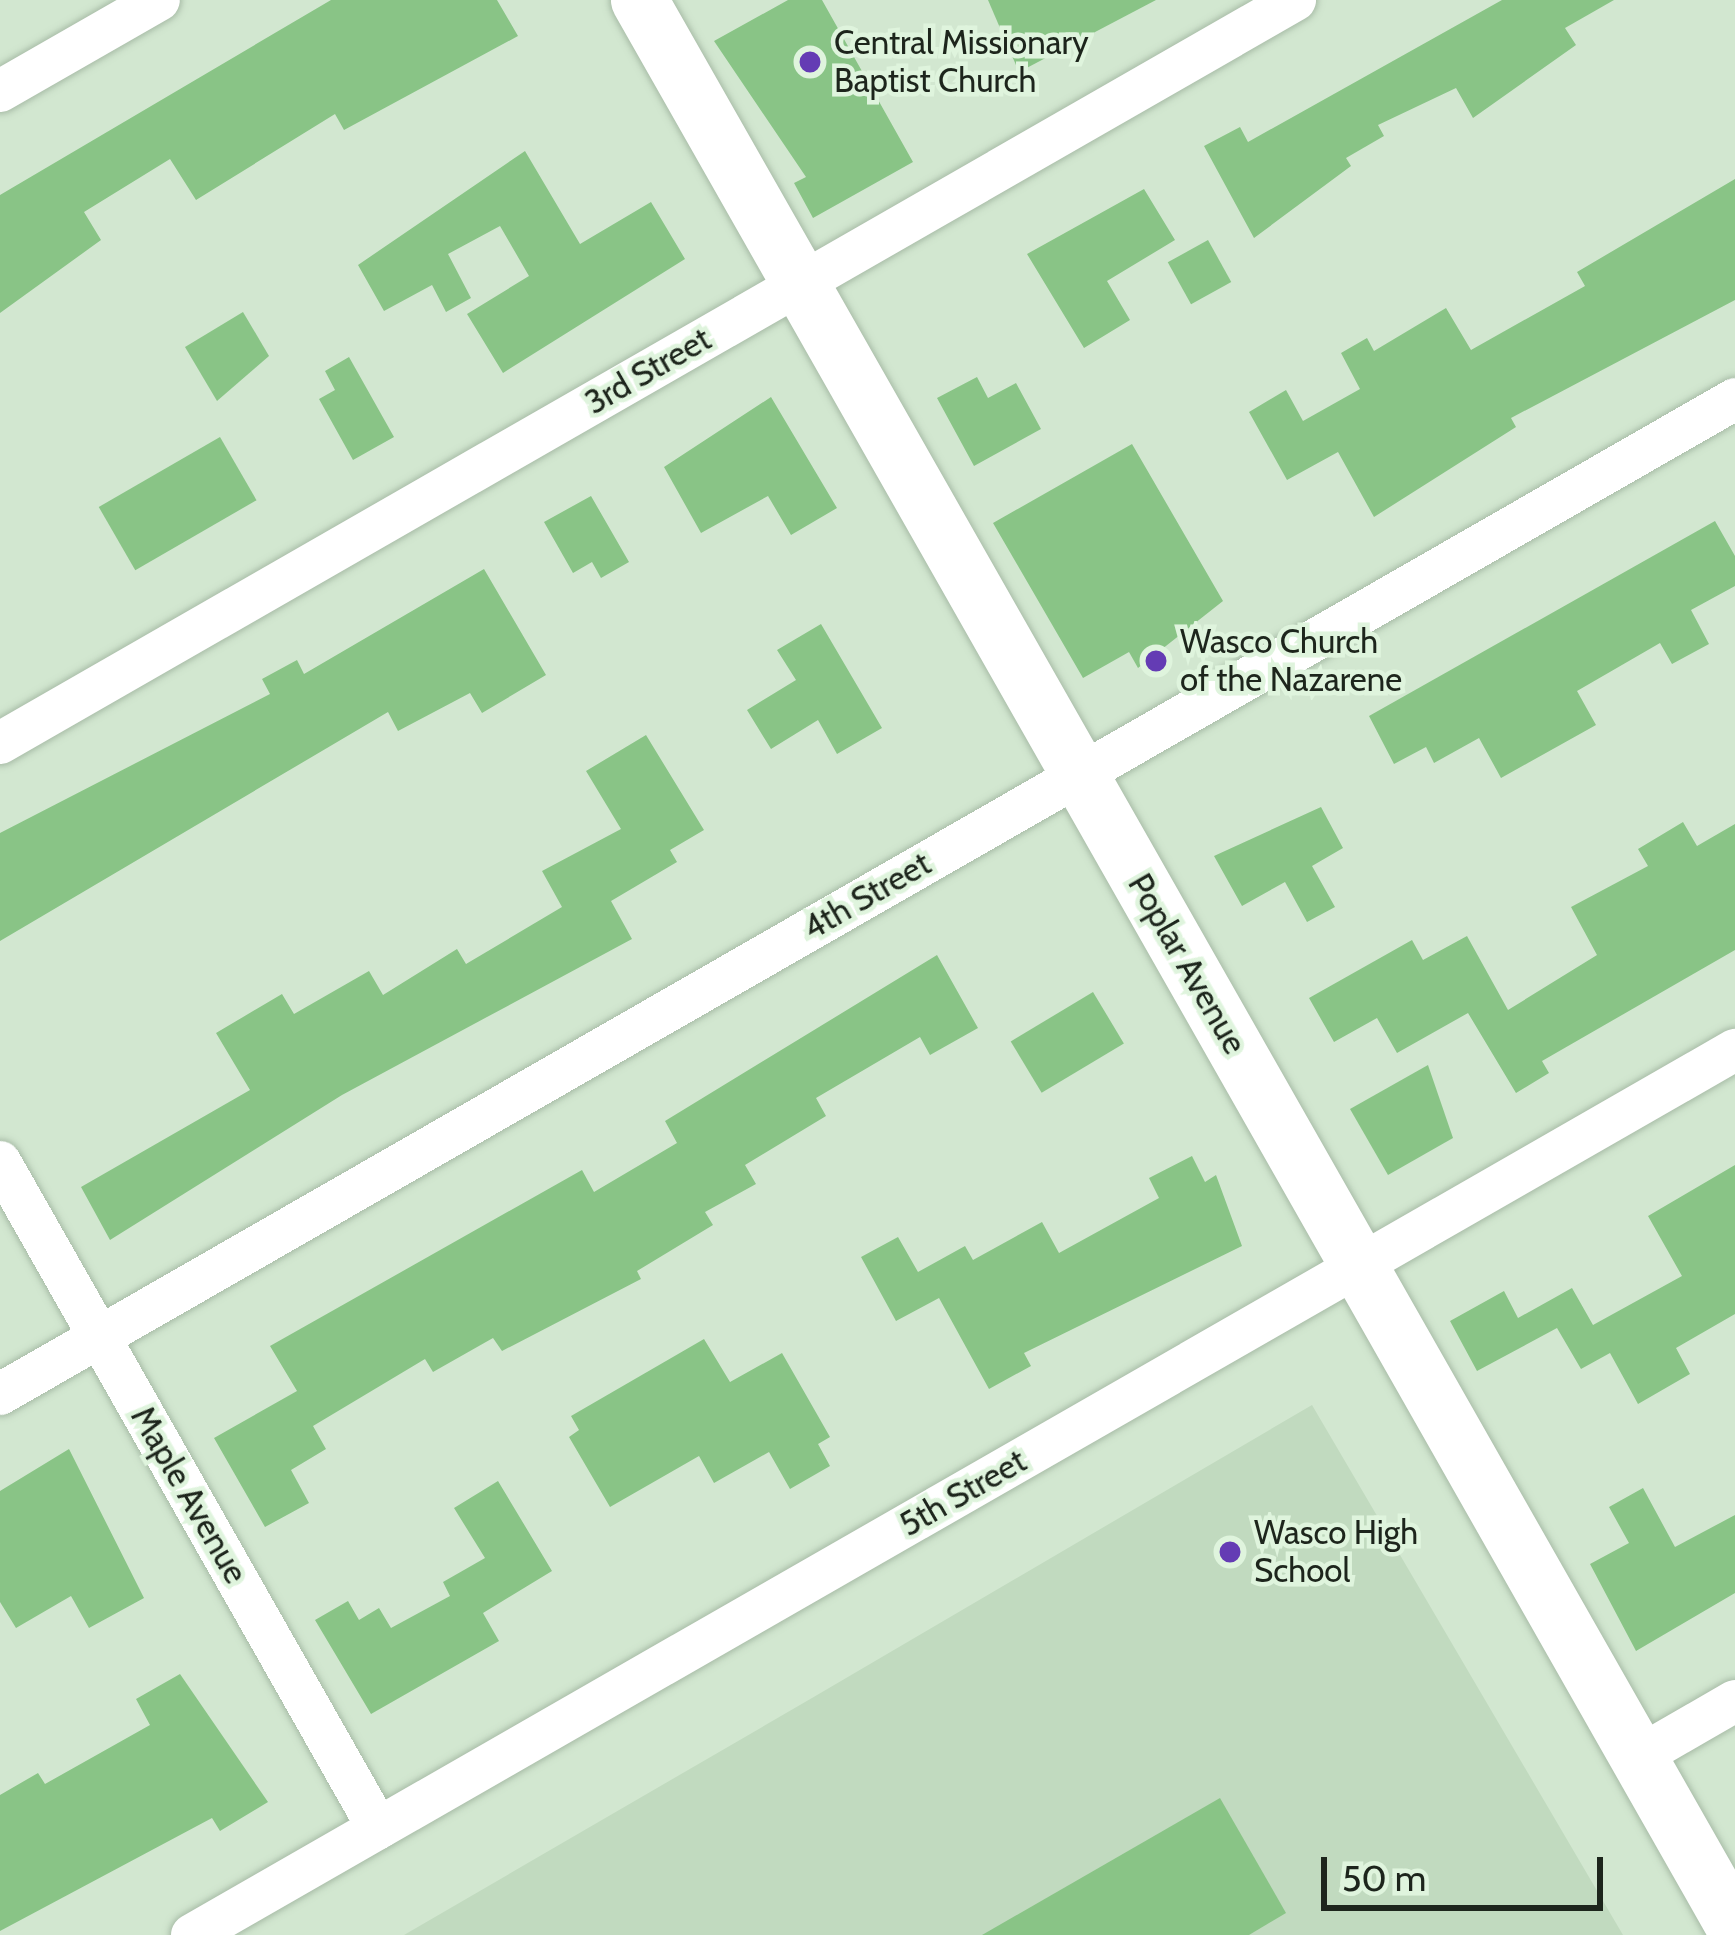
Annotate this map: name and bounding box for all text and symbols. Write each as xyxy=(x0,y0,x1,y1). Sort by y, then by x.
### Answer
place label: Central Missionary Baptist Church xyxy=(834,23,1089,101)
marker: Central Missionary Baptist Church xyxy=(797,49,823,75)
street label: 3rd Street xyxy=(578,319,718,423)
place label: Wasco Church of the Nazarene xyxy=(1180,622,1402,700)
marker: Wasco Church of the Nazarene xyxy=(1143,648,1169,674)
street label: 4th Street xyxy=(796,844,938,948)
street label: Poplar Avenue xyxy=(1120,867,1254,1061)
street label: Maple Avenue xyxy=(123,1400,255,1590)
street label: 5th Street xyxy=(893,1441,1033,1545)
place label: Wasco High School xyxy=(1254,1513,1418,1591)
marker: Wasco High School xyxy=(1217,1539,1243,1565)
scale bar xyxy=(1327,1833,1609,1907)
text: 50 m xyxy=(1342,1856,1426,1900)

